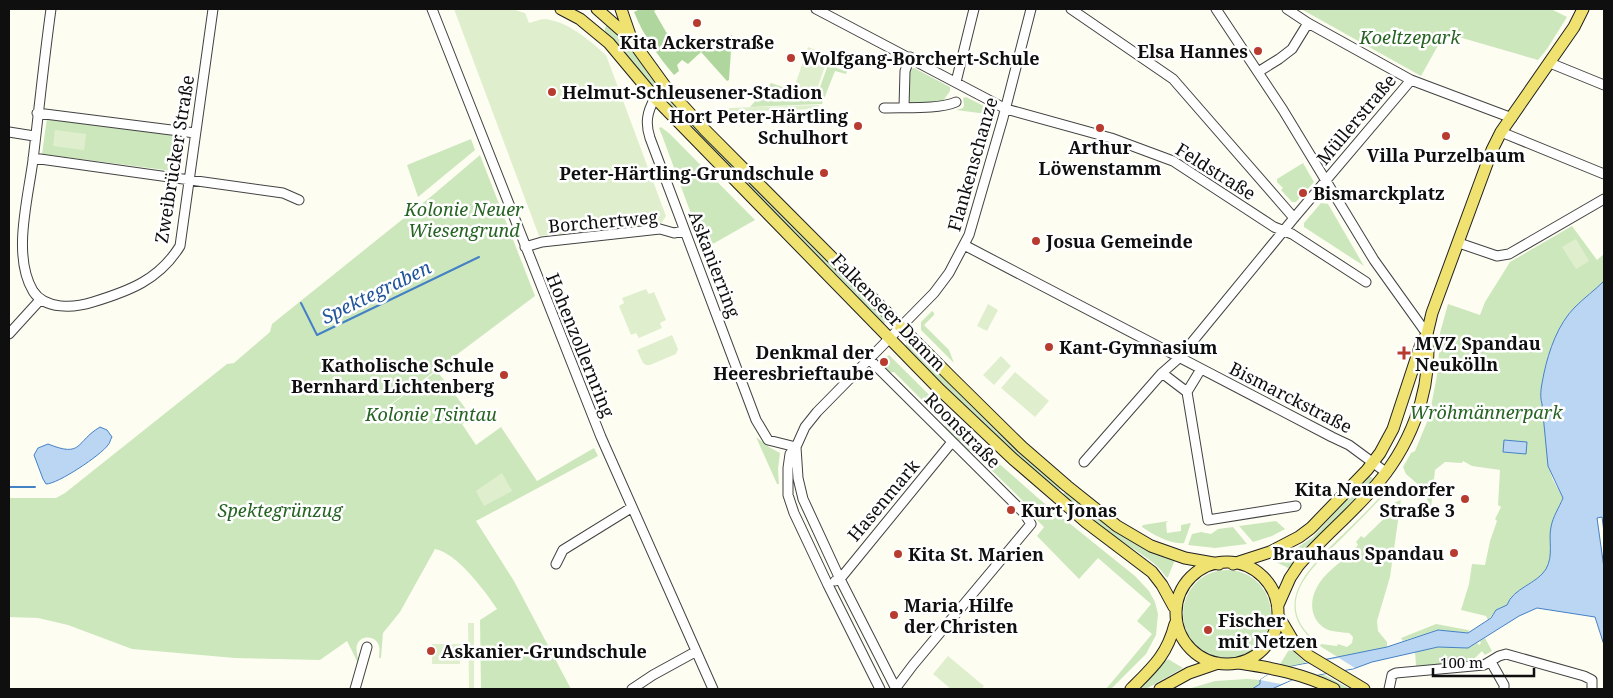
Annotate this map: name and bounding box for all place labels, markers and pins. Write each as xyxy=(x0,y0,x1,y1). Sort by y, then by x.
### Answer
marker: Kita Ackerstraße xyxy=(691,17,703,29)
place label: Kita Ackerstraße xyxy=(620,30,774,54)
place label: Elsa Hannes xyxy=(1137,39,1248,63)
marker: Elsa Hannes xyxy=(1252,45,1264,57)
place label: Wolfgang-Borchert-Schule xyxy=(801,46,1040,70)
marker: Wolfgang-Borchert-Schule xyxy=(785,52,797,64)
place label: Helmut-Schleusener-Stadion xyxy=(562,80,822,104)
marker: Helmut-Schleusener-Stadion xyxy=(546,86,558,98)
place label: Hort Peter-Härtling Schulhort xyxy=(669,104,849,149)
marker: Hort Peter-Härtling Schulhort xyxy=(852,120,864,132)
marker: Arthur Löwenstamm xyxy=(1094,122,1106,134)
marker: Villa Purzelbaum xyxy=(1440,130,1452,142)
place label: Arthur Löwenstamm xyxy=(1039,135,1162,180)
place label: Villa Purzelbaum xyxy=(1367,143,1525,167)
place label: Peter-Härtling-Grundschule xyxy=(559,161,814,185)
marker: Peter-Härtling-Grundschule xyxy=(818,167,830,179)
place label: Bismarckplatz xyxy=(1313,181,1445,205)
marker: Bismarckplatz xyxy=(1297,187,1309,199)
place label: Josua Gemeinde xyxy=(1045,229,1193,253)
marker: Josua Gemeinde xyxy=(1030,235,1042,247)
place label: MVZ Spandau Neukölln xyxy=(1415,331,1541,376)
place label: Kant-Gymnasium xyxy=(1059,335,1218,359)
place label: Denkmal der Heeresbrieftaube xyxy=(713,340,875,385)
marker: Kant-Gymnasium xyxy=(1043,341,1055,353)
marker: MVZ Spandau Neukölln xyxy=(1397,346,1411,360)
place label: Katholische Schule Bernhard Lichtenberg xyxy=(291,353,495,398)
marker: Denkmal der Heeresbrieftaube xyxy=(878,356,890,368)
marker: Katholische Schule Bernhard Lichtenberg xyxy=(498,369,510,381)
place label: Kita Neuendorfer Straße 3 xyxy=(1295,477,1456,522)
marker: Kita Neuendorfer Straße 3 xyxy=(1459,493,1471,505)
place label: Kurt Jonas xyxy=(1021,498,1117,522)
marker: Kurt Jonas xyxy=(1005,504,1017,516)
place label: Brauhaus Spandau xyxy=(1273,541,1444,565)
place label: Kita St. Marien xyxy=(908,542,1044,566)
marker: Brauhaus Spandau xyxy=(1448,547,1460,559)
marker: Kita St. Marien xyxy=(892,548,904,560)
place label: Maria, Hilfe der Christen xyxy=(904,593,1018,638)
place label: Fischer mit Netzen xyxy=(1218,608,1318,653)
marker: Maria, Hilfe der Christen xyxy=(888,609,900,621)
marker: Fischer mit Netzen xyxy=(1202,624,1214,636)
place label: Askanier-Grundschule xyxy=(441,639,647,663)
marker: Askanier-Grundschule xyxy=(425,645,437,657)

